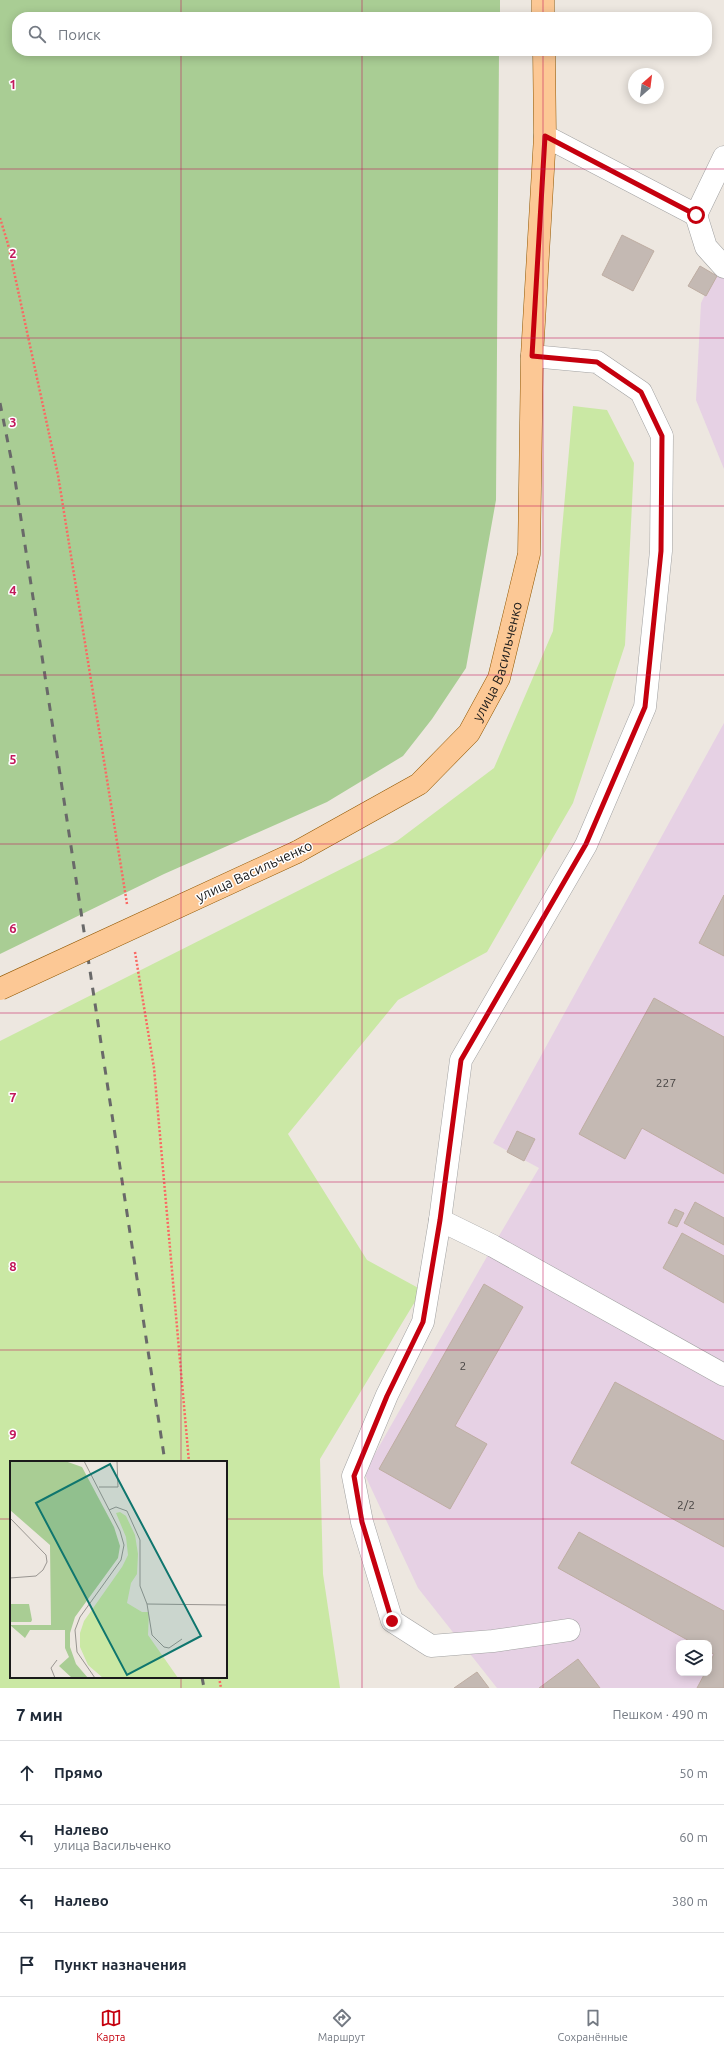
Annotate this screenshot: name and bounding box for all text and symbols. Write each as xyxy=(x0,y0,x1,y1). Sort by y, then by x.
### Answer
search box xyxy=(12,12,712,56)
icon: search xyxy=(26,23,48,45)
text: Поиск xyxy=(58,26,101,43)
north arrow xyxy=(628,68,664,104)
text: 1 xyxy=(9,77,17,91)
route start xyxy=(687,206,705,224)
text: 2 xyxy=(9,246,17,260)
text: 3 xyxy=(9,415,17,429)
text: 4 xyxy=(9,583,17,597)
street label: улица Васильченко xyxy=(469,600,525,724)
text: 5 xyxy=(9,752,17,766)
street label: улица Васильченко xyxy=(193,837,315,905)
text: 6 xyxy=(9,921,17,935)
house number: 227 xyxy=(656,1076,676,1089)
text: 7 xyxy=(9,1090,17,1104)
text: 8 xyxy=(9,1259,17,1273)
house number: 2 xyxy=(460,1359,466,1372)
text: 9 xyxy=(9,1427,17,1441)
inset map xyxy=(10,1461,227,1678)
house number: 2/2 xyxy=(677,1498,695,1511)
route end xyxy=(383,1612,401,1630)
map controls xyxy=(676,1640,712,1676)
button: layers xyxy=(676,1640,712,1676)
text: 7 мин xyxy=(16,1705,63,1724)
text: Пешком · 490 m xyxy=(612,1707,708,1721)
icon: ahead xyxy=(16,1762,38,1784)
text: Прямо xyxy=(54,1764,103,1781)
text: 50 m xyxy=(679,1766,708,1780)
text: Налево xyxy=(54,1821,109,1838)
icon: left xyxy=(16,1826,38,1848)
text: 60 m xyxy=(679,1830,708,1844)
text: улица Васильченко xyxy=(54,1838,171,1852)
icon: left xyxy=(16,1890,38,1912)
text: Налево xyxy=(54,1892,109,1909)
text: 380 m xyxy=(672,1894,708,1908)
icon: arrive xyxy=(16,1954,38,1976)
text: Пункт назначения xyxy=(54,1956,187,1973)
tab: Карта xyxy=(96,2007,125,2043)
tab: Маршрут xyxy=(318,2007,365,2043)
tab: Сохранённые xyxy=(558,2007,628,2043)

